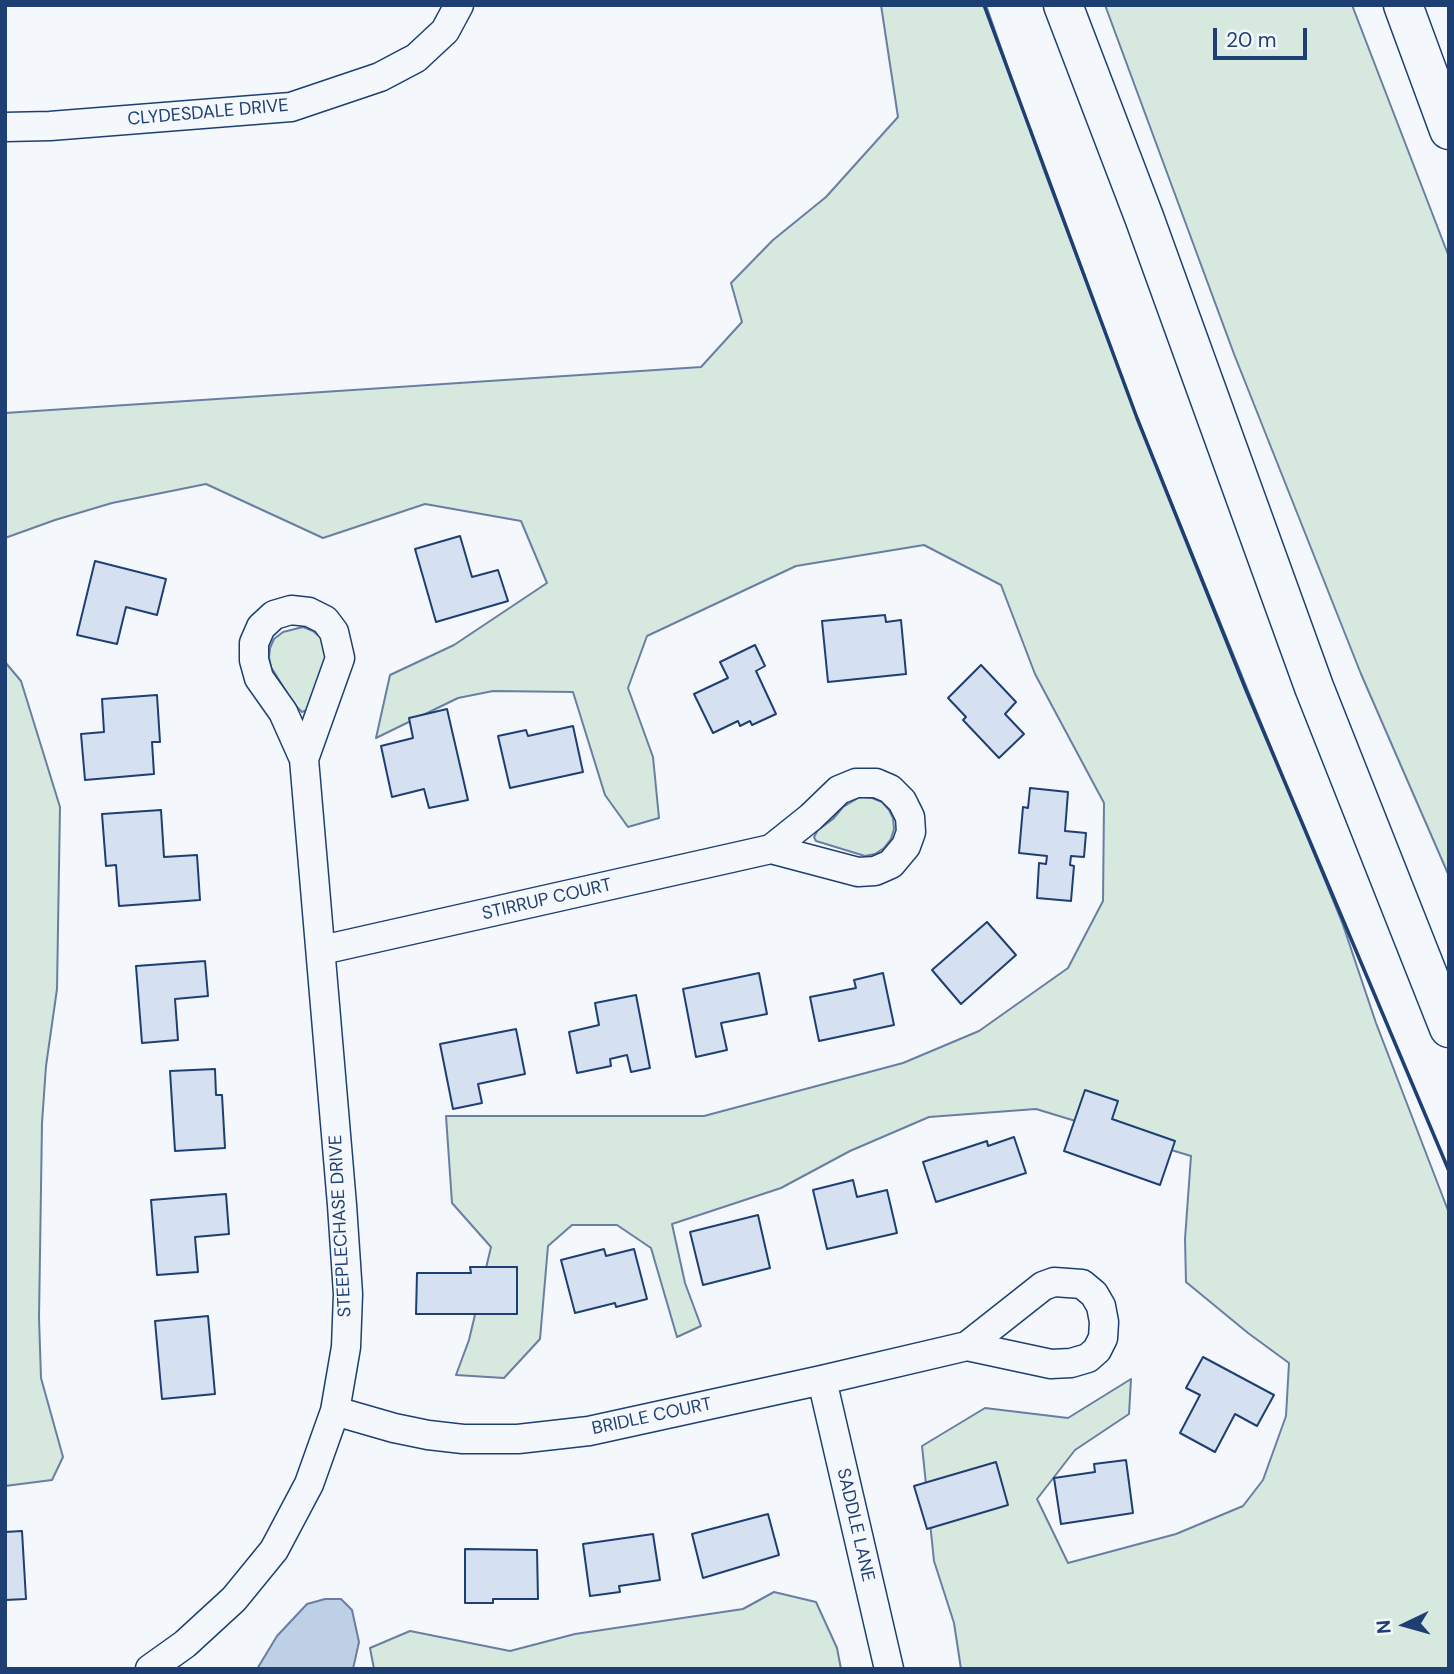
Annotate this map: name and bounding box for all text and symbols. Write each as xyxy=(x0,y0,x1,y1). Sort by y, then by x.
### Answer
scale bar xyxy=(1216,14,1310,58)
text: 20 m xyxy=(1226,26,1277,54)
street label: CLYDESDALE DRIVE xyxy=(127,95,289,131)
street label: STIRRUP COURT xyxy=(480,875,614,925)
street label: STEEPLECHASE DRIVE xyxy=(325,1134,357,1318)
street label: BRIDLE COURT xyxy=(590,1394,714,1440)
street label: SADDLE LANE xyxy=(831,1466,879,1584)
north arrow xyxy=(1370,1590,1440,1660)
text: N xyxy=(1371,1619,1397,1635)

